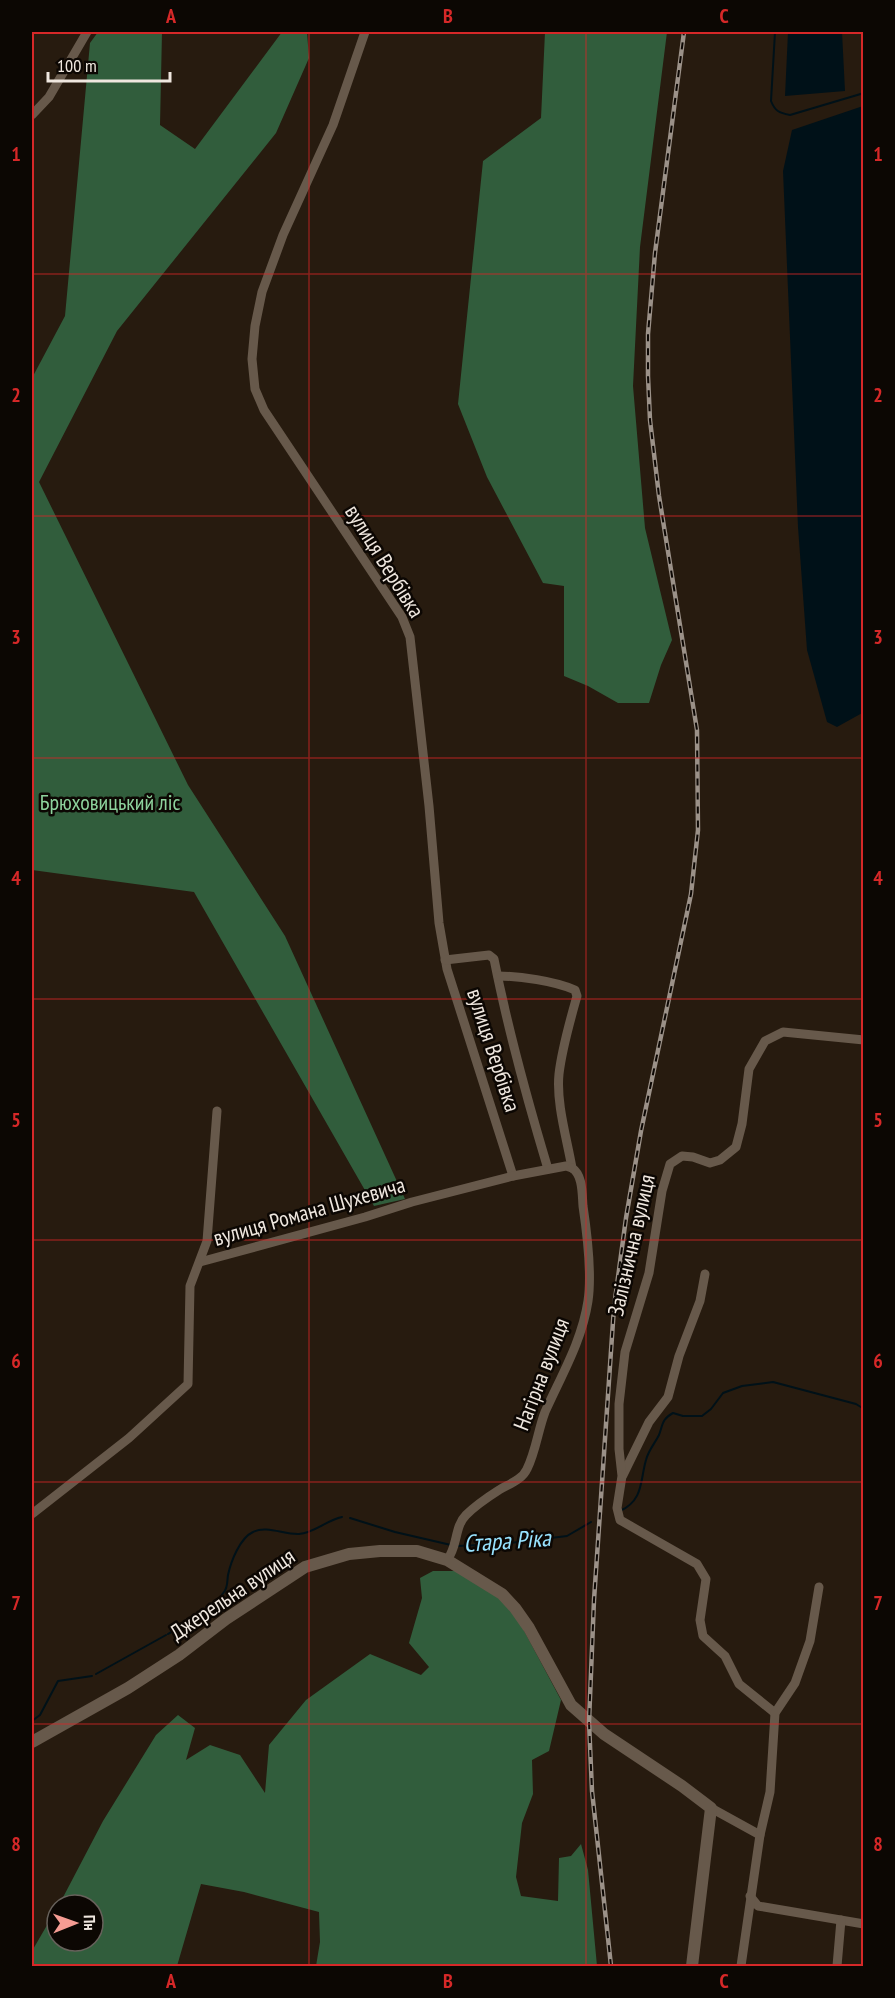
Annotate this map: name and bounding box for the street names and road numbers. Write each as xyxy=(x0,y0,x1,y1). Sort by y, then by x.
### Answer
street label: вулиця Вербівка xyxy=(339,499,431,623)
street label: вулиця Вербівка xyxy=(461,985,527,1115)
street label: вулиця Романа Шухевича xyxy=(210,1170,408,1252)
street label: Залізнична вулиця xyxy=(601,1171,661,1319)
street label: Нагірна вулиця xyxy=(507,1314,575,1434)
street label: Джерельна вулиця xyxy=(164,1542,300,1646)

